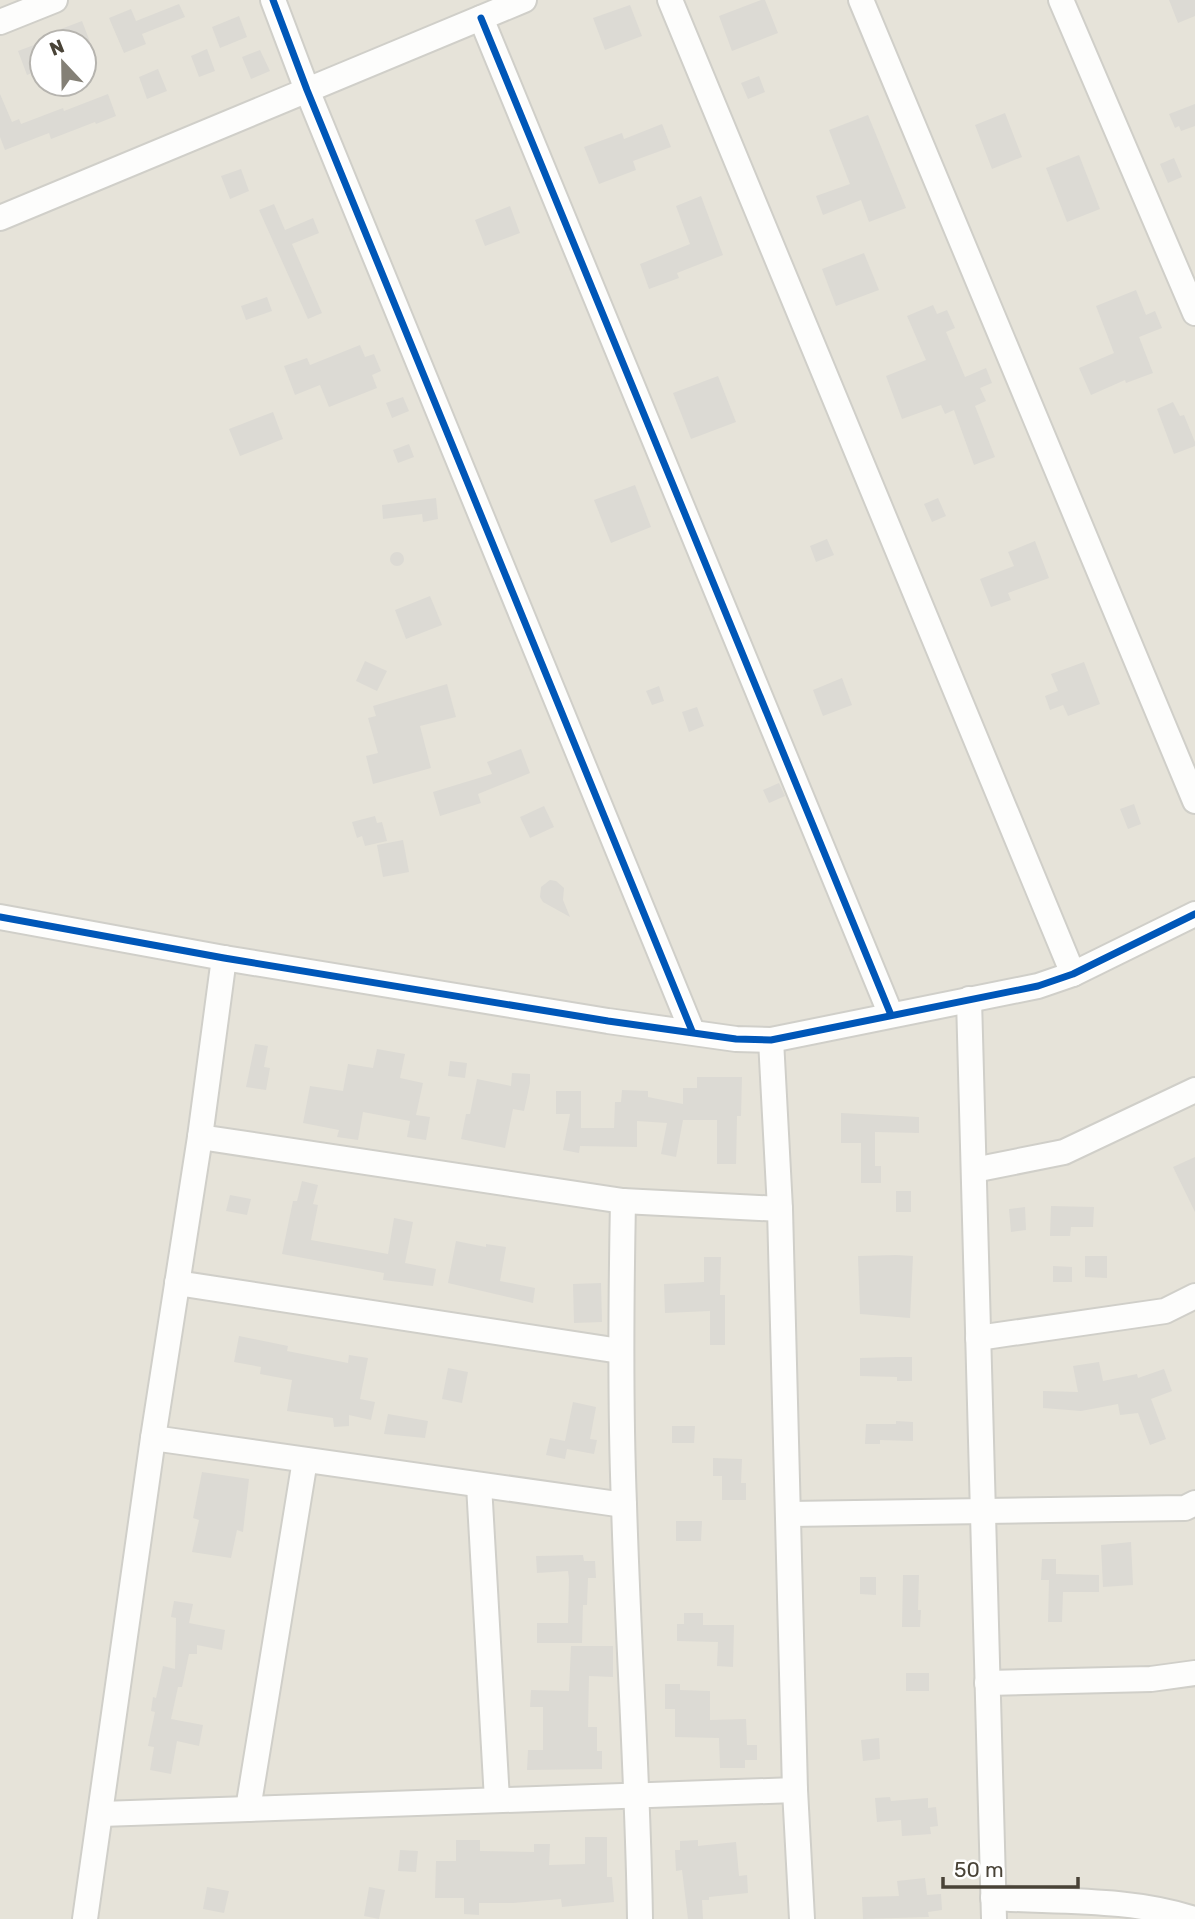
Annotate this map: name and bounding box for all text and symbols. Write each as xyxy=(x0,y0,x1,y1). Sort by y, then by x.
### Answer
north arrow xyxy=(28,28,98,98)
text: N xyxy=(46,34,67,61)
scale bar xyxy=(943,1846,1078,1890)
text: 50 m xyxy=(954,1857,1004,1882)

